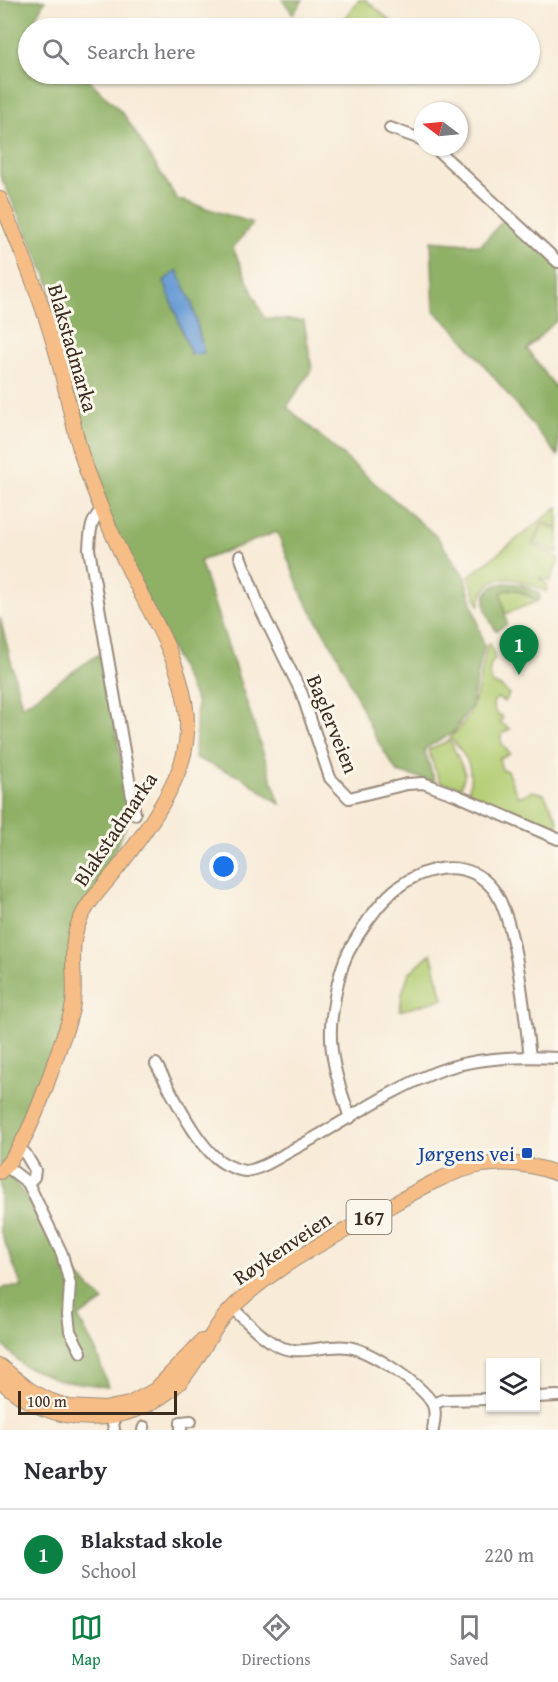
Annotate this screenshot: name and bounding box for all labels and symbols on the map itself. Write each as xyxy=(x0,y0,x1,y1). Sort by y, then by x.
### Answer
north arrow xyxy=(414,102,468,156)
street label: Blakstadmarka xyxy=(40,280,106,416)
pin: 1 xyxy=(500,626,538,675)
street label: Baglerveien xyxy=(299,670,367,778)
street label: Blakstadmarka xyxy=(65,766,165,892)
your location xyxy=(209,852,238,881)
place label: Jørgens vei xyxy=(415,1138,515,1169)
marker: Jørgens vei xyxy=(520,1146,534,1160)
road number: 167 xyxy=(346,1200,392,1234)
street label: Røykenveien xyxy=(227,1204,337,1292)
scale bar xyxy=(18,1388,177,1416)

